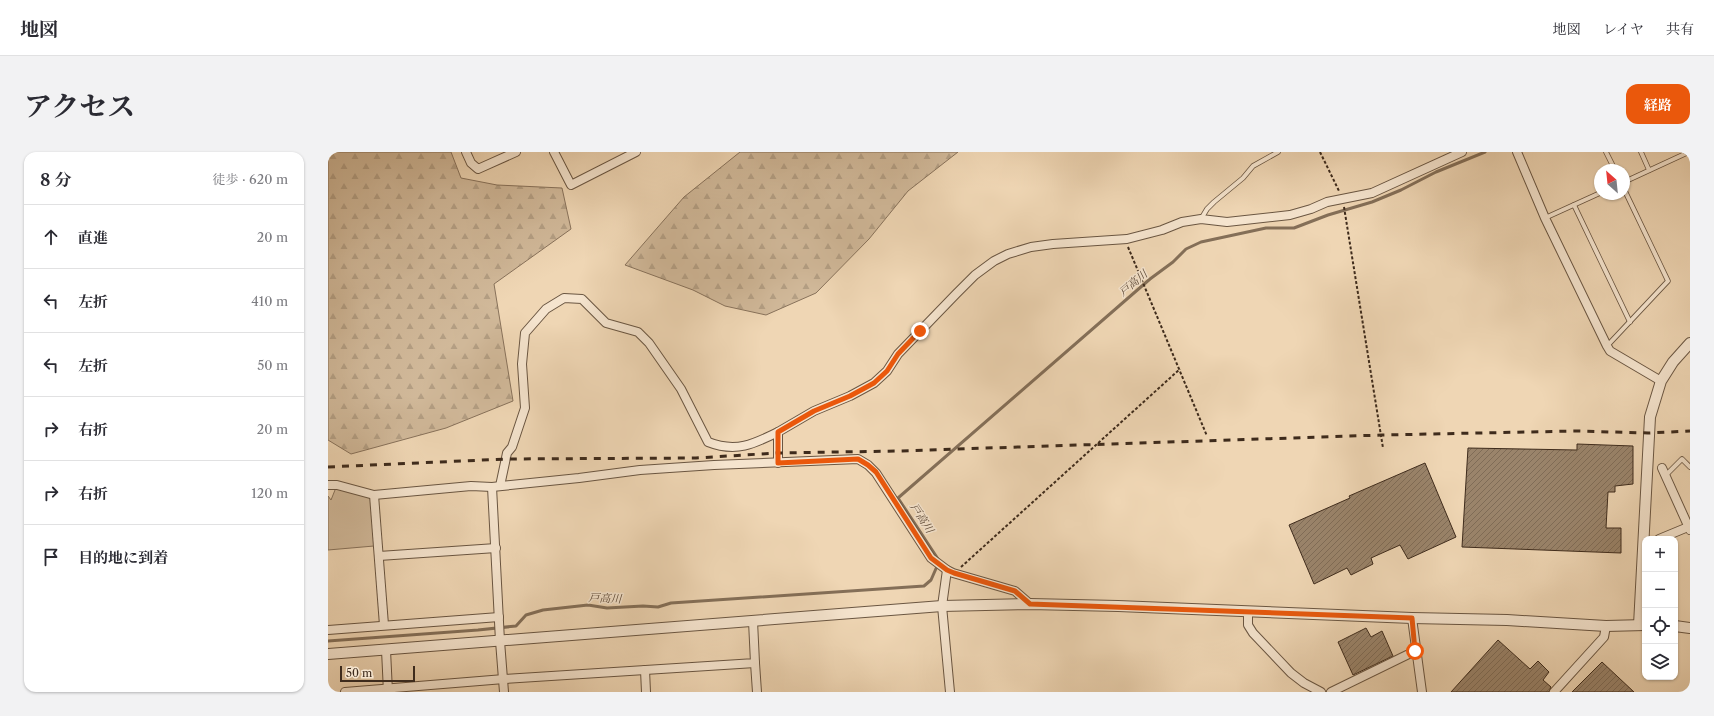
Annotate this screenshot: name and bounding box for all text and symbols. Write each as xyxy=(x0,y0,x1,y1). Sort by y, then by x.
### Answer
text: 地図 xyxy=(20,18,58,41)
text: 地図 xyxy=(1553,20,1581,38)
text: レイヤ xyxy=(1603,20,1644,38)
text: 共有 xyxy=(1666,20,1694,38)
button: 経路 xyxy=(1626,84,1690,124)
text: アクセス xyxy=(24,89,135,123)
north arrow xyxy=(1594,164,1630,200)
text: 8 分 xyxy=(40,170,72,190)
text: 徒歩 · 620 m xyxy=(213,171,288,187)
icon: ahead xyxy=(40,226,62,248)
text: 直進 xyxy=(78,228,108,247)
text: 20 m xyxy=(257,229,288,245)
water label: 戸高川 xyxy=(1116,266,1151,299)
icon: left xyxy=(40,290,62,312)
text: 左折 xyxy=(78,292,108,311)
text: 410 m xyxy=(251,293,288,309)
route end xyxy=(911,322,929,340)
icon: left xyxy=(40,354,62,376)
text: 左折 xyxy=(78,356,108,375)
text: 50 m xyxy=(257,357,288,373)
icon: right xyxy=(40,418,62,440)
text: 右折 xyxy=(78,420,108,439)
text: 20 m xyxy=(257,421,288,437)
icon: right xyxy=(40,482,62,504)
text: 右折 xyxy=(78,484,108,503)
text: 120 m xyxy=(251,485,288,501)
water label: 戸高川 xyxy=(907,500,937,536)
map controls xyxy=(1642,536,1678,680)
button: + xyxy=(1642,536,1678,572)
icon: arrive xyxy=(40,546,62,568)
text: 目的地に到着 xyxy=(78,548,168,567)
button: − xyxy=(1642,572,1678,608)
water label: 戸高川 xyxy=(588,590,623,606)
button: locate xyxy=(1642,608,1678,644)
route start xyxy=(1406,642,1424,660)
button: layers xyxy=(1642,644,1678,680)
scale bar xyxy=(340,664,415,683)
text: 50 m xyxy=(346,666,372,680)

